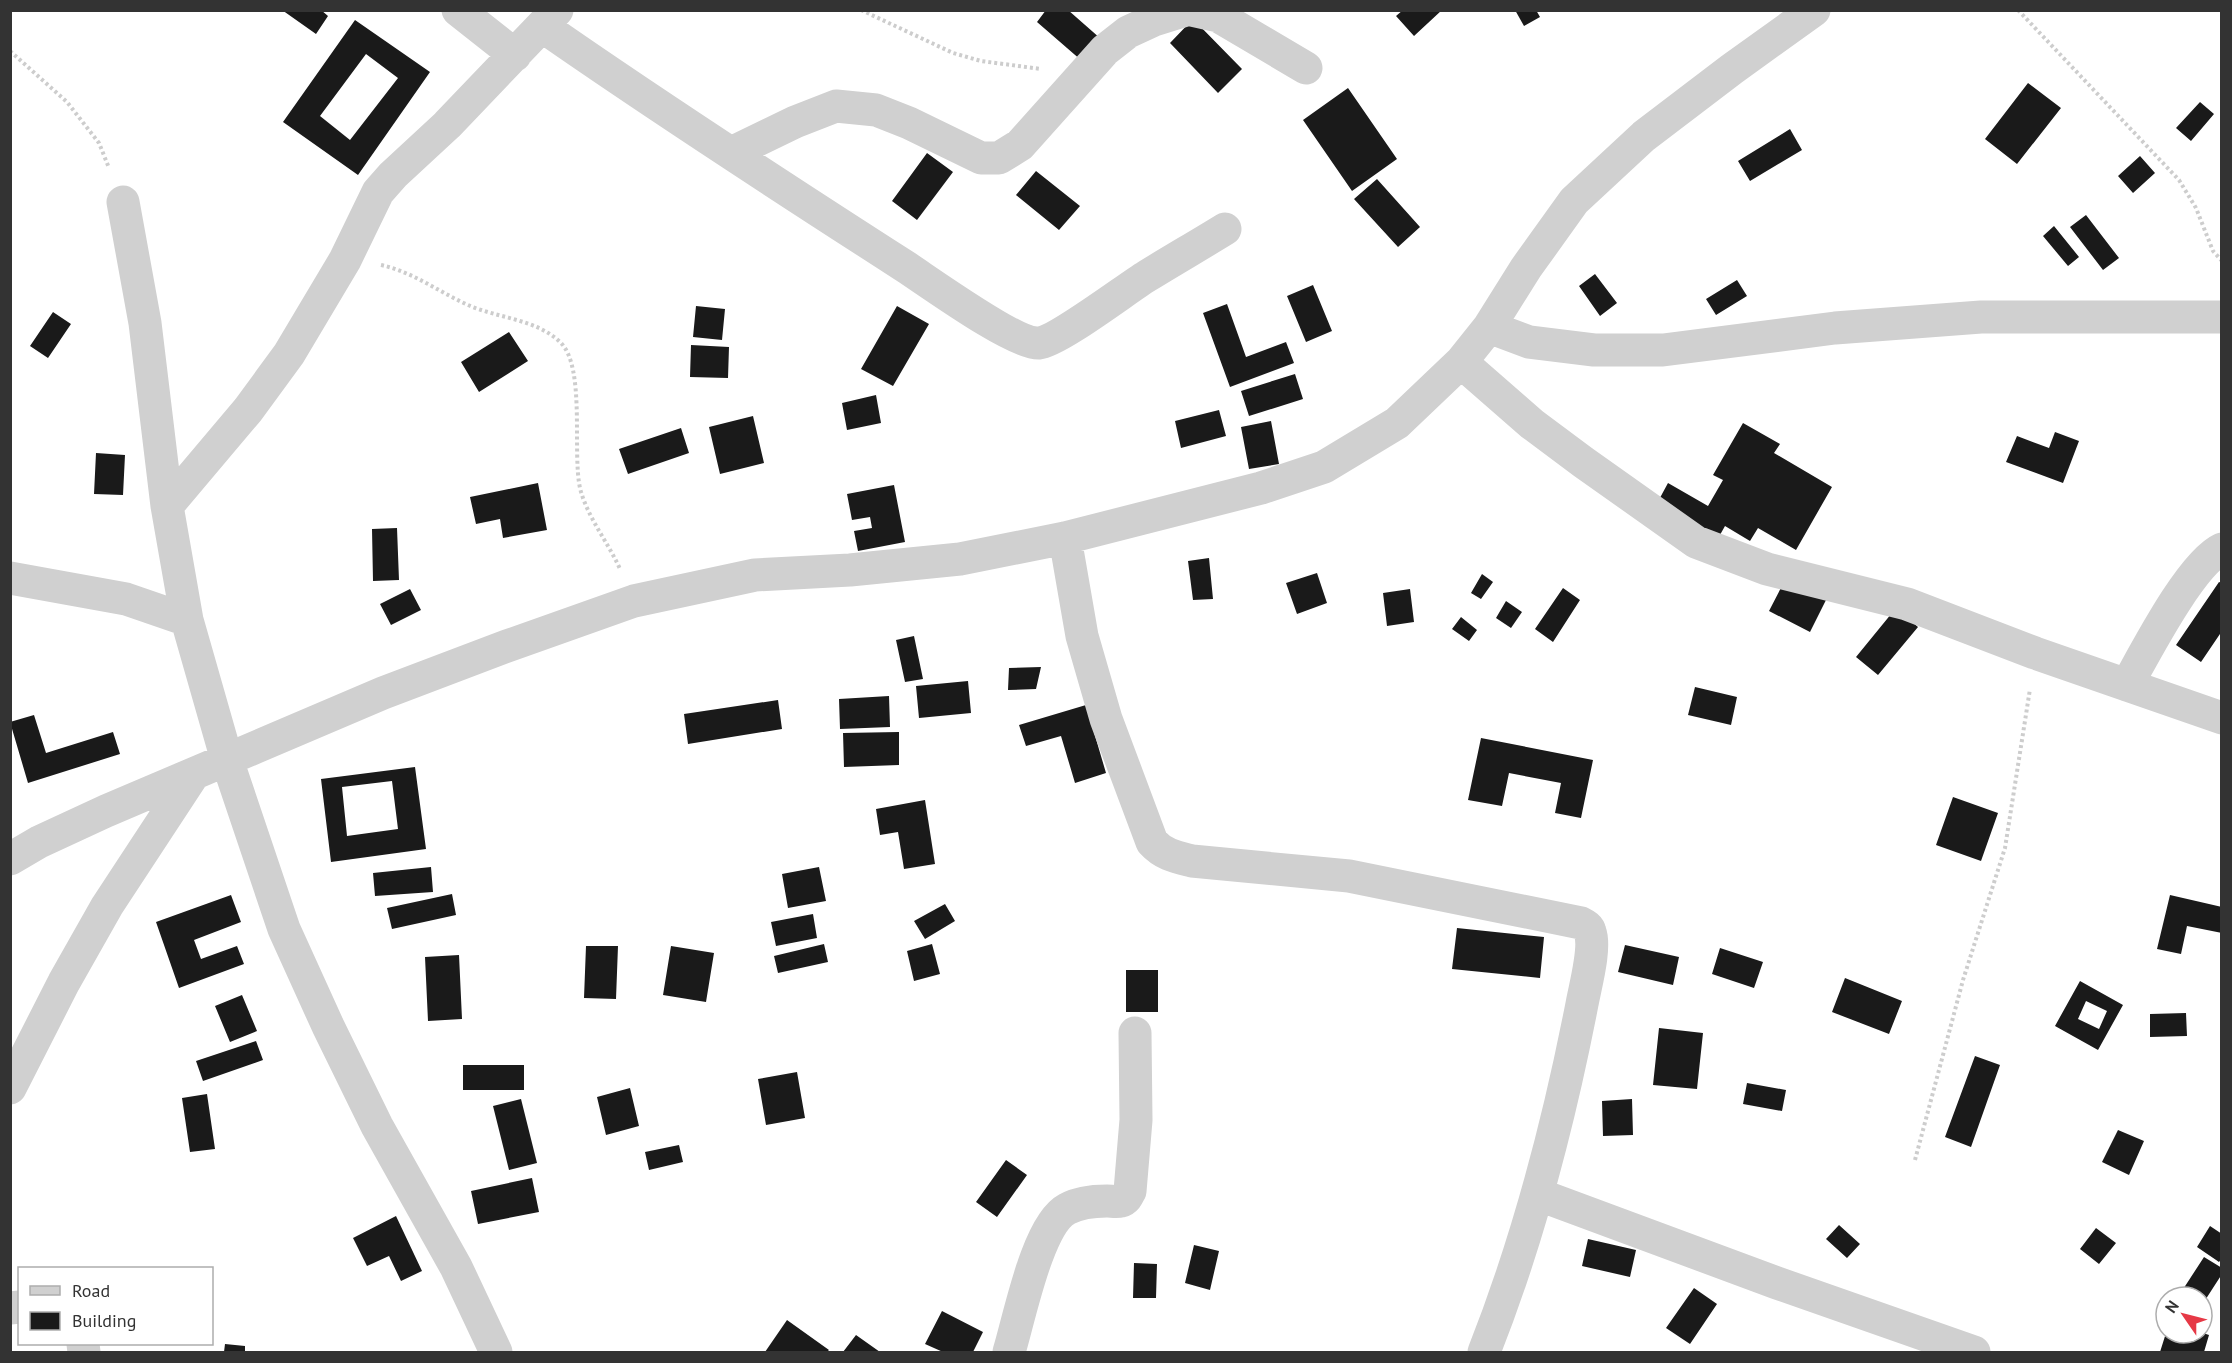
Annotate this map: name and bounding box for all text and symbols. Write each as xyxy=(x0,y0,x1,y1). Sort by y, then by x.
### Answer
legend xyxy=(18,1267,213,1345)
text: Road xyxy=(72,1279,110,1302)
north arrow xyxy=(2154,1285,2214,1345)
text: N xyxy=(2161,1296,2183,1316)
text: Building xyxy=(72,1309,136,1332)

